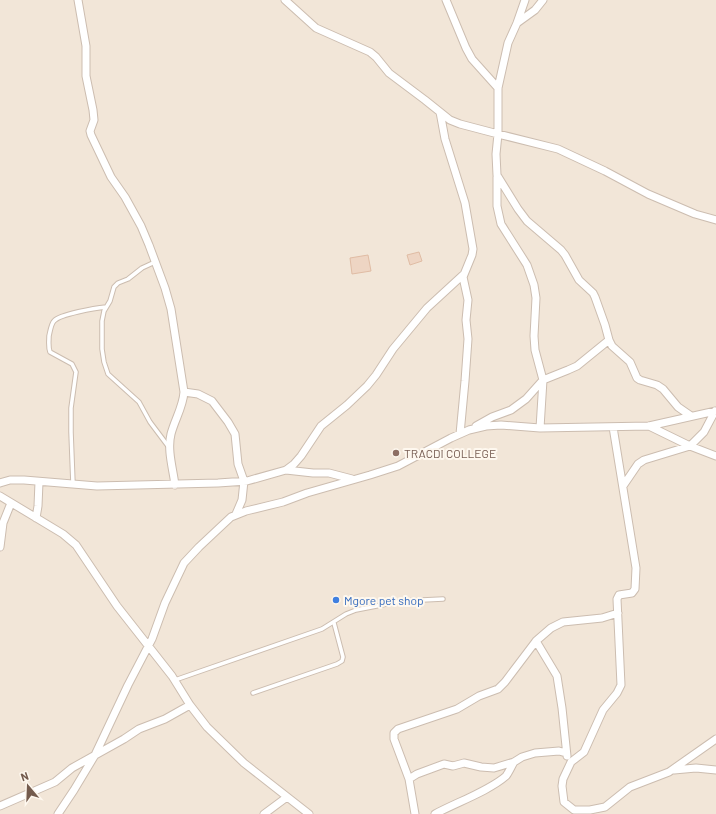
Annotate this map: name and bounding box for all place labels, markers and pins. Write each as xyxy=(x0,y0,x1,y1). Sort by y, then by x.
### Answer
place label: TRACDI COLLEGE xyxy=(404,446,496,460)
marker: TRACDI COLLEGE xyxy=(391,448,401,458)
place label: Mgore pet shop xyxy=(344,593,424,607)
marker: Mgore pet shop xyxy=(331,595,341,605)

